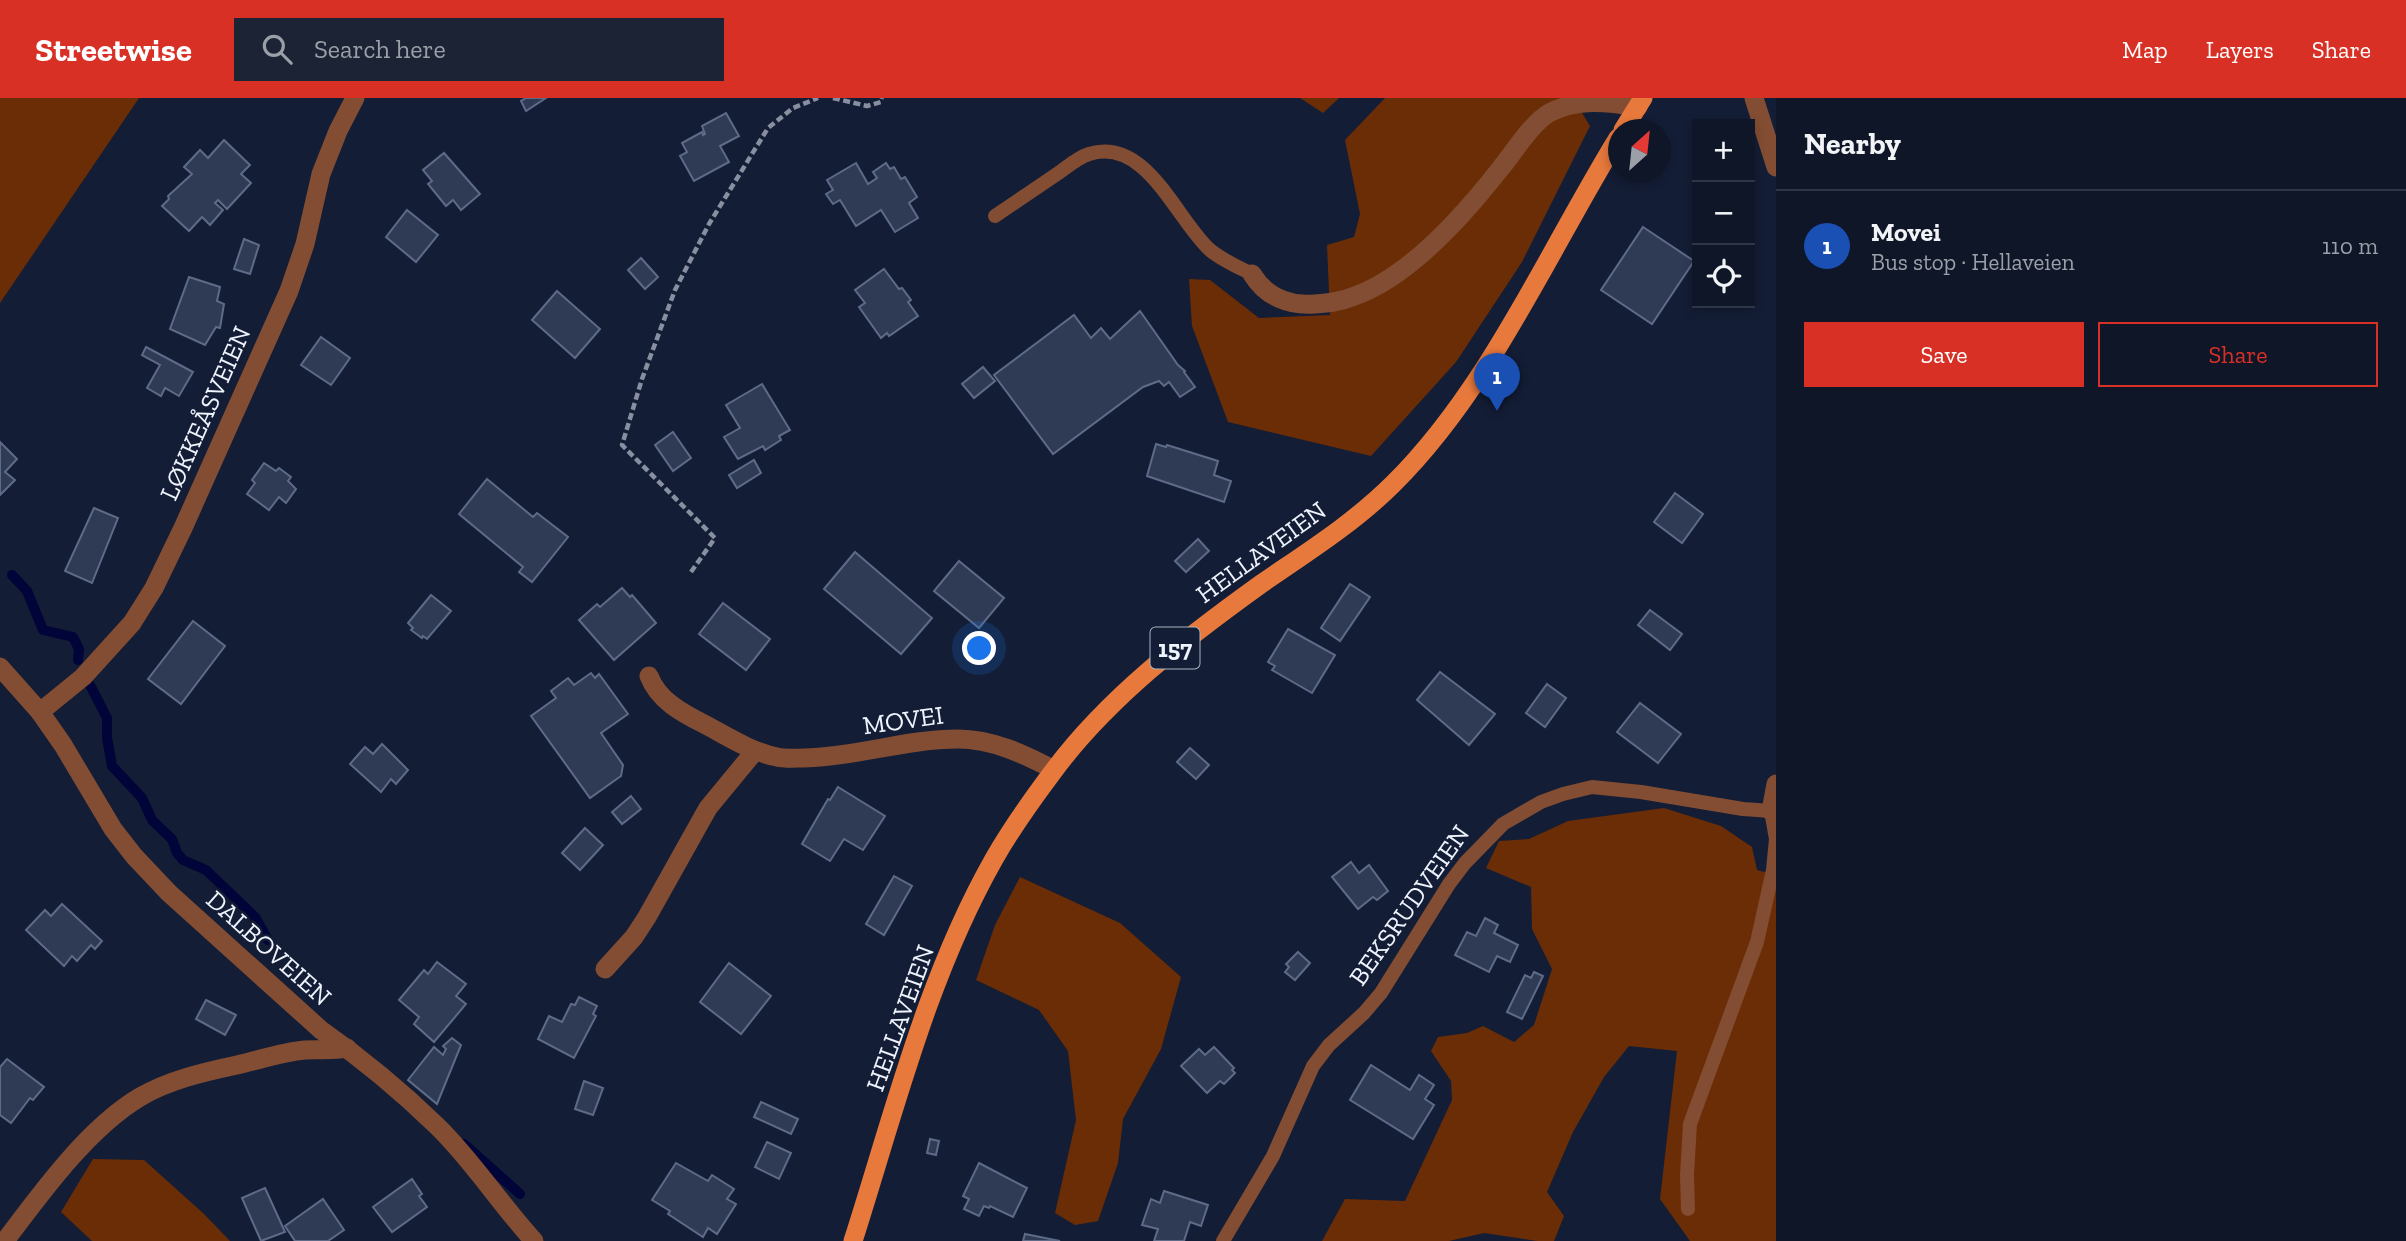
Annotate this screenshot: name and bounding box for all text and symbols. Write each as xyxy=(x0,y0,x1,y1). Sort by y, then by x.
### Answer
search box xyxy=(234,18,724,81)
text: Streetwise xyxy=(35,30,192,69)
icon: search xyxy=(258,30,296,68)
text: Search here xyxy=(314,33,446,65)
text: Map xyxy=(2122,35,2168,64)
text: Layers xyxy=(2206,35,2274,64)
text: Share xyxy=(2312,35,2371,64)
north arrow xyxy=(1608,119,1671,182)
map controls xyxy=(1692,119,1755,308)
button: + xyxy=(1692,119,1755,182)
text: Nearby xyxy=(1804,126,1901,162)
button: − xyxy=(1692,182,1755,245)
text: Movei xyxy=(1871,216,1941,248)
text: 1 xyxy=(1822,232,1832,260)
text: 110 m xyxy=(2322,232,2378,260)
button: locate xyxy=(1692,245,1755,308)
text: Bus stop · Hellaveien xyxy=(1871,248,2075,276)
street label: LØKKEÅSVEIEN xyxy=(152,321,258,505)
button: Save xyxy=(1804,322,2084,387)
button: Share xyxy=(2098,322,2378,387)
pin: 1 xyxy=(1474,353,1520,411)
street label: HELLAVEIEN xyxy=(1190,494,1332,610)
road number: 157 xyxy=(1150,628,1200,668)
your location xyxy=(962,631,996,665)
street label: MOVEI xyxy=(860,698,946,742)
street label: BEKSRUDVEIEN xyxy=(1342,819,1476,991)
street label: DALBOVEIEN xyxy=(200,883,338,1013)
street label: HELLAVEIEN xyxy=(859,940,941,1096)

